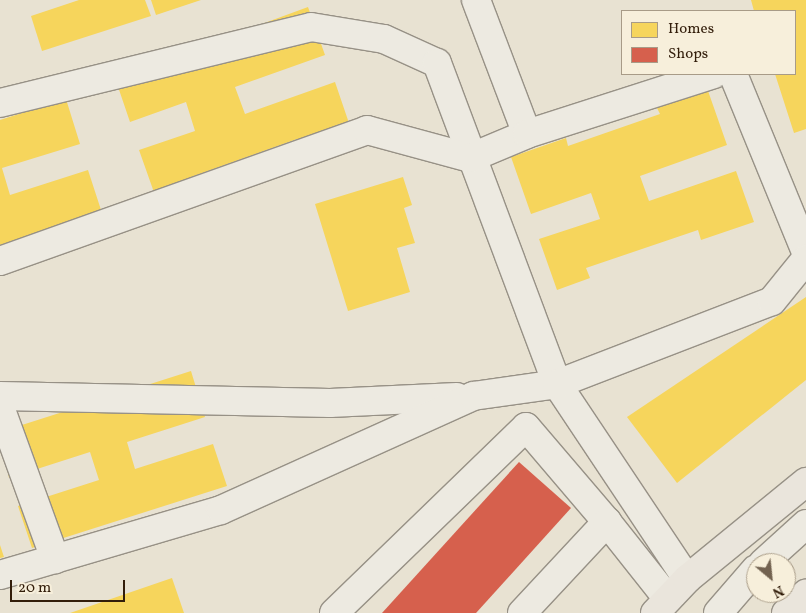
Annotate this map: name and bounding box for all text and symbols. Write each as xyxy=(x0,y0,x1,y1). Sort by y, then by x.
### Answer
legend xyxy=(621,10,796,75)
text: Homes xyxy=(668,19,714,40)
text: Shops xyxy=(668,44,708,65)
north arrow xyxy=(746,553,796,603)
scale bar xyxy=(12,570,128,602)
text: 20 m xyxy=(18,578,51,599)
text: N xyxy=(769,580,787,602)

